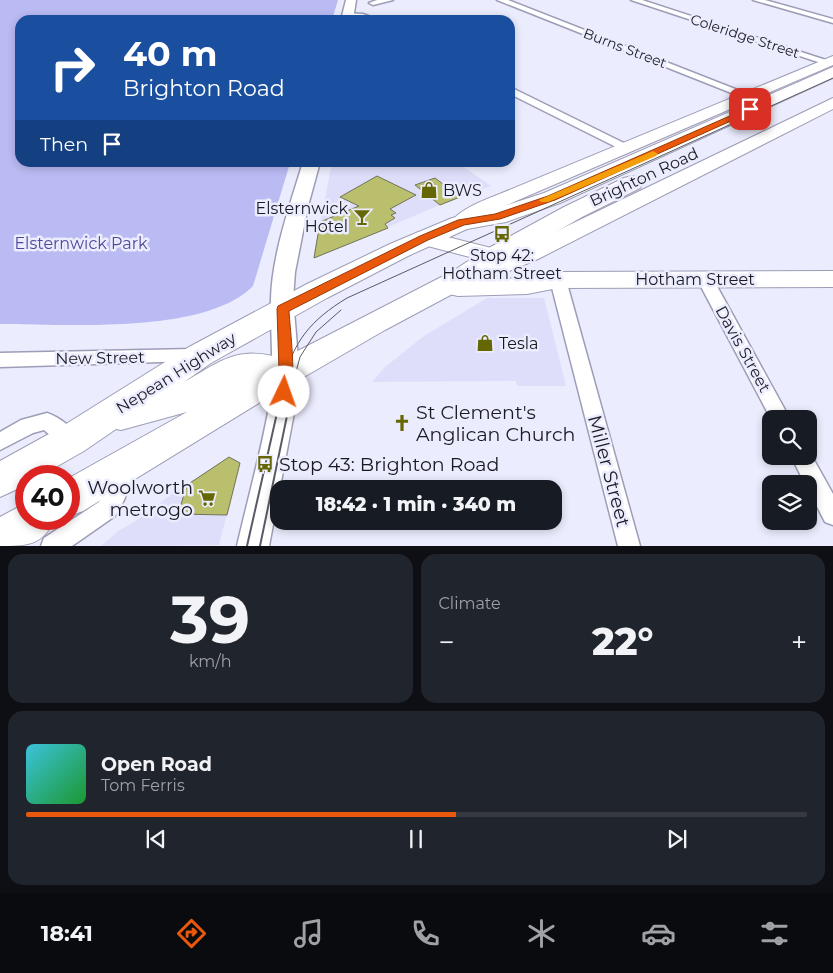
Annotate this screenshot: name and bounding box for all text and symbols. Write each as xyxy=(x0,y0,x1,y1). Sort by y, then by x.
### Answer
street label: Coleridge Street xyxy=(688,10,802,62)
street label: Burns Street xyxy=(581,24,669,72)
text: 40 m xyxy=(123,32,218,75)
icon: right xyxy=(40,35,105,100)
text: Brighton Road xyxy=(123,75,285,102)
pin xyxy=(729,88,771,130)
icon: arrive xyxy=(736,95,764,123)
icon: arrive xyxy=(98,130,126,158)
text: Then xyxy=(40,133,88,156)
street label: Brighton Road xyxy=(587,144,701,210)
shop icon: BWS xyxy=(419,180,439,200)
place label: BWS xyxy=(443,181,482,200)
place label: Elsternwick Hotel xyxy=(256,199,348,236)
bar icon: Elsternwick Hotel xyxy=(352,207,372,227)
bus stop icon: Stop 42: Hotham Street xyxy=(492,224,512,244)
park label: Elsternwick Park xyxy=(14,234,148,253)
place label: Stop 42: Hotham Street xyxy=(442,246,562,283)
street label: Hotham Street xyxy=(635,270,755,289)
street label: Davis Street xyxy=(711,302,775,396)
street label: Nepean Highway xyxy=(113,328,240,418)
shop icon: Tesla xyxy=(475,333,495,353)
place label: Tesla xyxy=(499,334,539,353)
street label: New Street xyxy=(55,348,145,368)
position arrow xyxy=(257,365,309,417)
place label: St Clement's Anglican Church xyxy=(416,401,575,446)
map controls xyxy=(762,410,817,530)
button: search xyxy=(762,410,817,465)
street label: Miller Street xyxy=(583,412,635,530)
church icon: St Clement's Anglican Church xyxy=(392,413,412,433)
place label: Stop 43: Brighton Road xyxy=(279,453,499,476)
bus stop icon: Stop 43: Brighton Road xyxy=(255,454,275,474)
speed limit sign: 40 xyxy=(15,465,80,530)
button: layers xyxy=(762,475,817,530)
place label: Woolworth metrogo xyxy=(87,476,193,521)
supermarket icon: Woolworth metrogo xyxy=(197,488,217,508)
text: 18:42 · 1 min · 340 m xyxy=(316,493,516,516)
text: 39 xyxy=(170,580,250,659)
text: Climate xyxy=(439,594,501,613)
text: 22° xyxy=(592,618,653,665)
text: − xyxy=(439,625,455,659)
text: + xyxy=(791,625,807,659)
text: km/h xyxy=(189,652,232,671)
text: Open Road xyxy=(101,753,212,776)
text: Tom Ferris xyxy=(101,776,185,795)
icon: previous xyxy=(142,825,170,853)
icon: pause xyxy=(402,825,430,853)
icon: next xyxy=(663,825,691,853)
icon: directions xyxy=(174,916,209,951)
icon: music xyxy=(291,916,326,951)
icon: phone xyxy=(408,916,443,951)
icon: climate xyxy=(524,916,559,951)
icon: car xyxy=(641,916,676,951)
icon: filters xyxy=(757,916,792,951)
text: 18:41 xyxy=(41,920,93,947)

